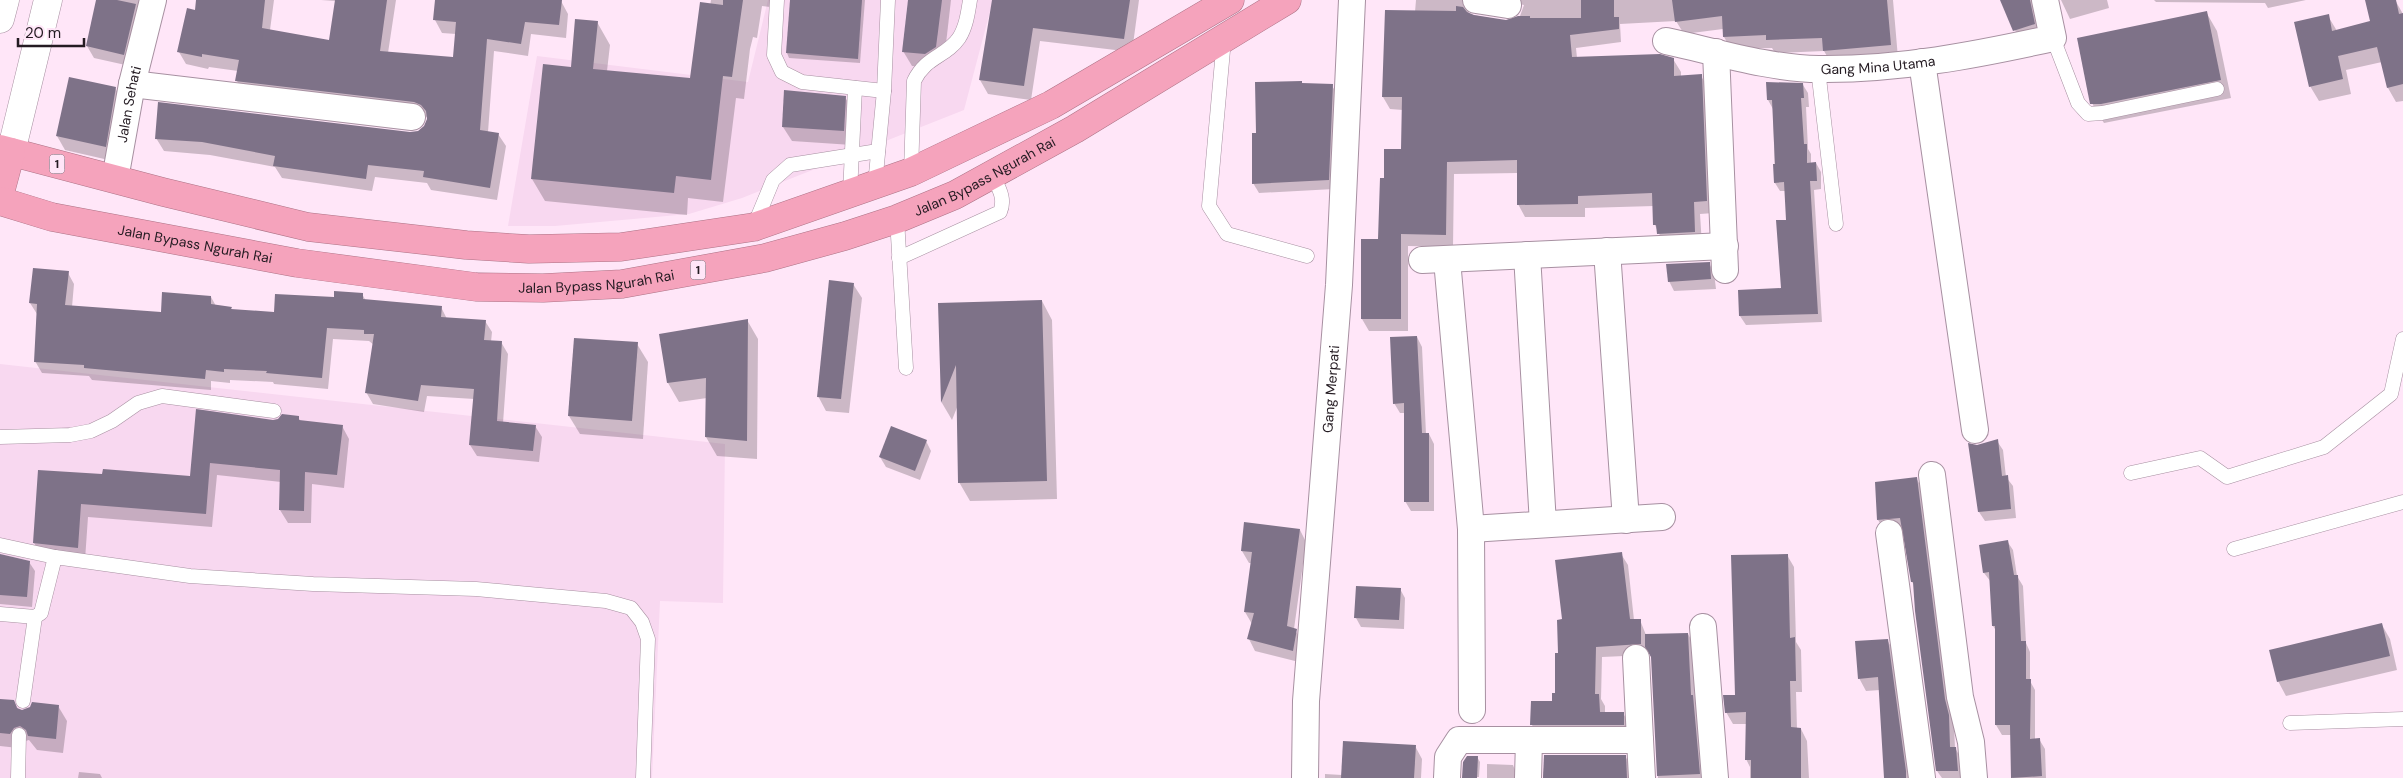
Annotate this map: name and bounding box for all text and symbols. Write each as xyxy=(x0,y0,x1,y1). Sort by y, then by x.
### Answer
scale bar xyxy=(18,15,84,47)
text: 20 m xyxy=(25,23,61,43)
street label: Gang Mina Utama xyxy=(1821,52,1936,78)
street label: Jalan Sehati xyxy=(113,64,145,144)
street label: Jalan Bypass Ngurah Rai xyxy=(911,133,1059,220)
road number: 1 xyxy=(50,154,64,173)
street label: Jalan Bypass Ngurah Rai xyxy=(116,221,274,267)
road number: 1 xyxy=(690,260,706,280)
street label: Jalan Bypass Ngurah Rai xyxy=(518,266,676,297)
street label: Gang Merpati xyxy=(1318,344,1343,433)

